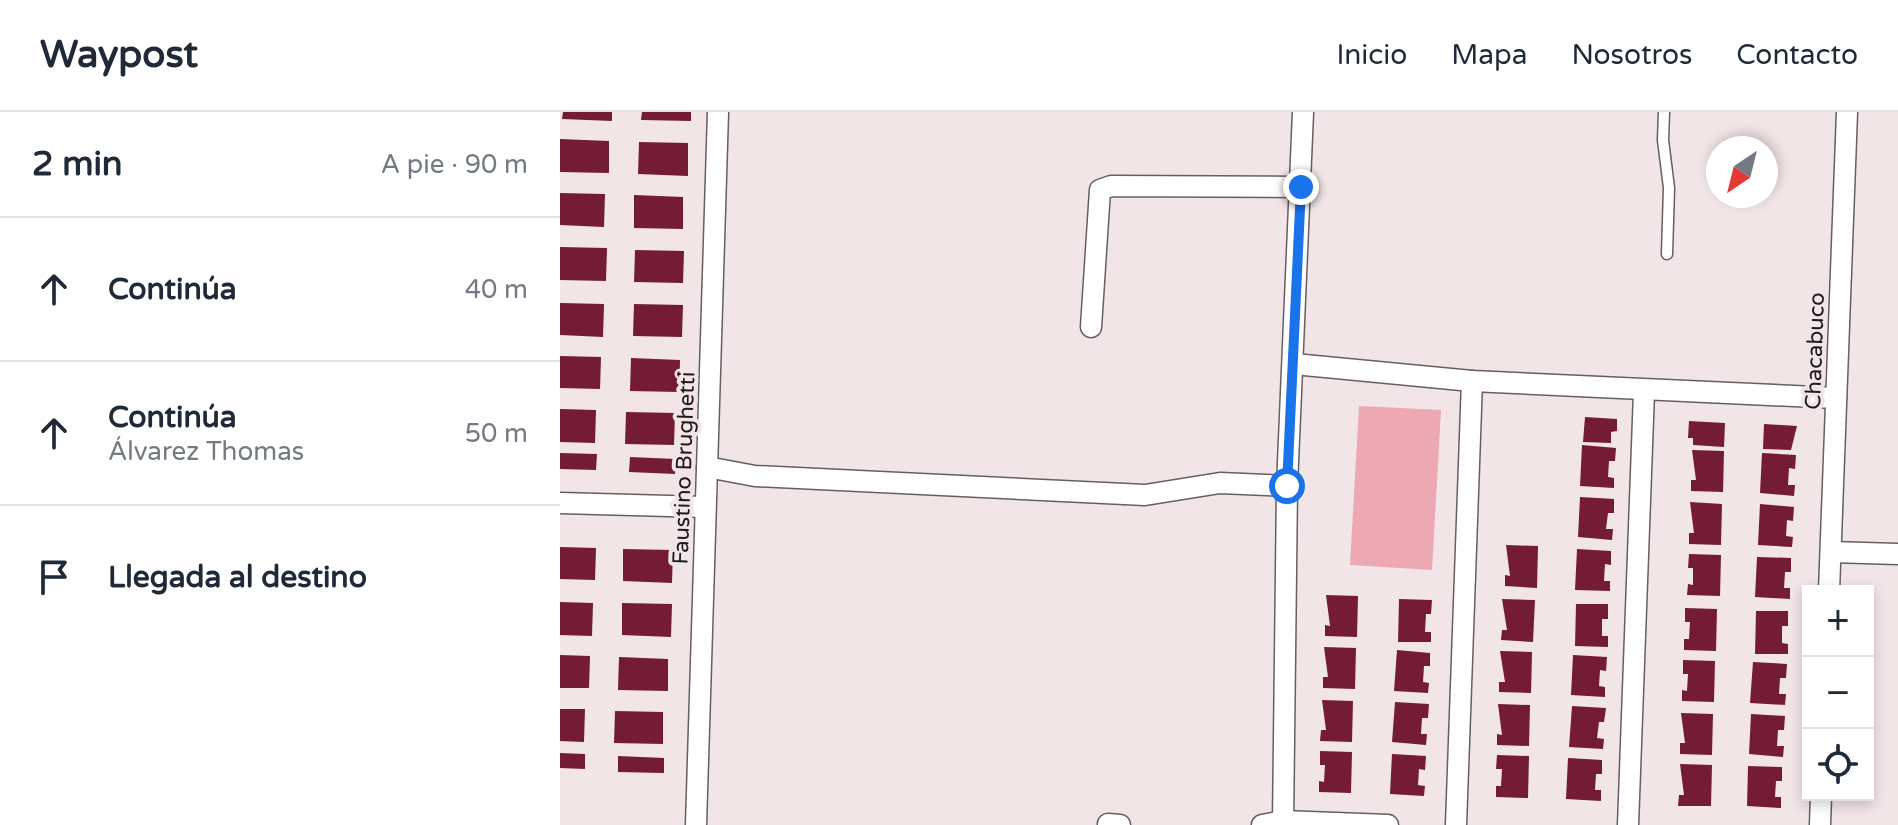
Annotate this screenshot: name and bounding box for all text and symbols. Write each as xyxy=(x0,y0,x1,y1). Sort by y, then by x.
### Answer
text: Waypost xyxy=(40,32,198,78)
text: Inicio xyxy=(1337,38,1407,72)
text: Mapa xyxy=(1451,38,1527,72)
text: Nosotros xyxy=(1571,38,1692,72)
text: Contacto xyxy=(1736,38,1858,72)
north arrow xyxy=(1706,136,1778,208)
text: 2 min xyxy=(32,144,123,185)
text: A pie · 90 m xyxy=(381,149,528,180)
route end xyxy=(1283,169,1319,205)
icon: ahead xyxy=(32,267,76,311)
text: Continúa xyxy=(108,271,237,308)
text: 40 m xyxy=(465,274,528,305)
street label: Chacabuco xyxy=(1800,292,1830,410)
street label: Faustino Brughetti xyxy=(668,371,700,565)
text: Continúa xyxy=(108,399,237,436)
icon: ahead xyxy=(32,411,76,455)
text: 50 m xyxy=(465,418,528,449)
text: Álvarez Thomas xyxy=(108,436,304,467)
route start xyxy=(1269,468,1305,504)
icon: arrive xyxy=(32,555,76,599)
text: Llegada al destino xyxy=(108,559,367,596)
map controls xyxy=(1802,585,1874,801)
button: + xyxy=(1802,585,1874,657)
button: − xyxy=(1802,657,1874,729)
button: locate xyxy=(1802,729,1874,801)

